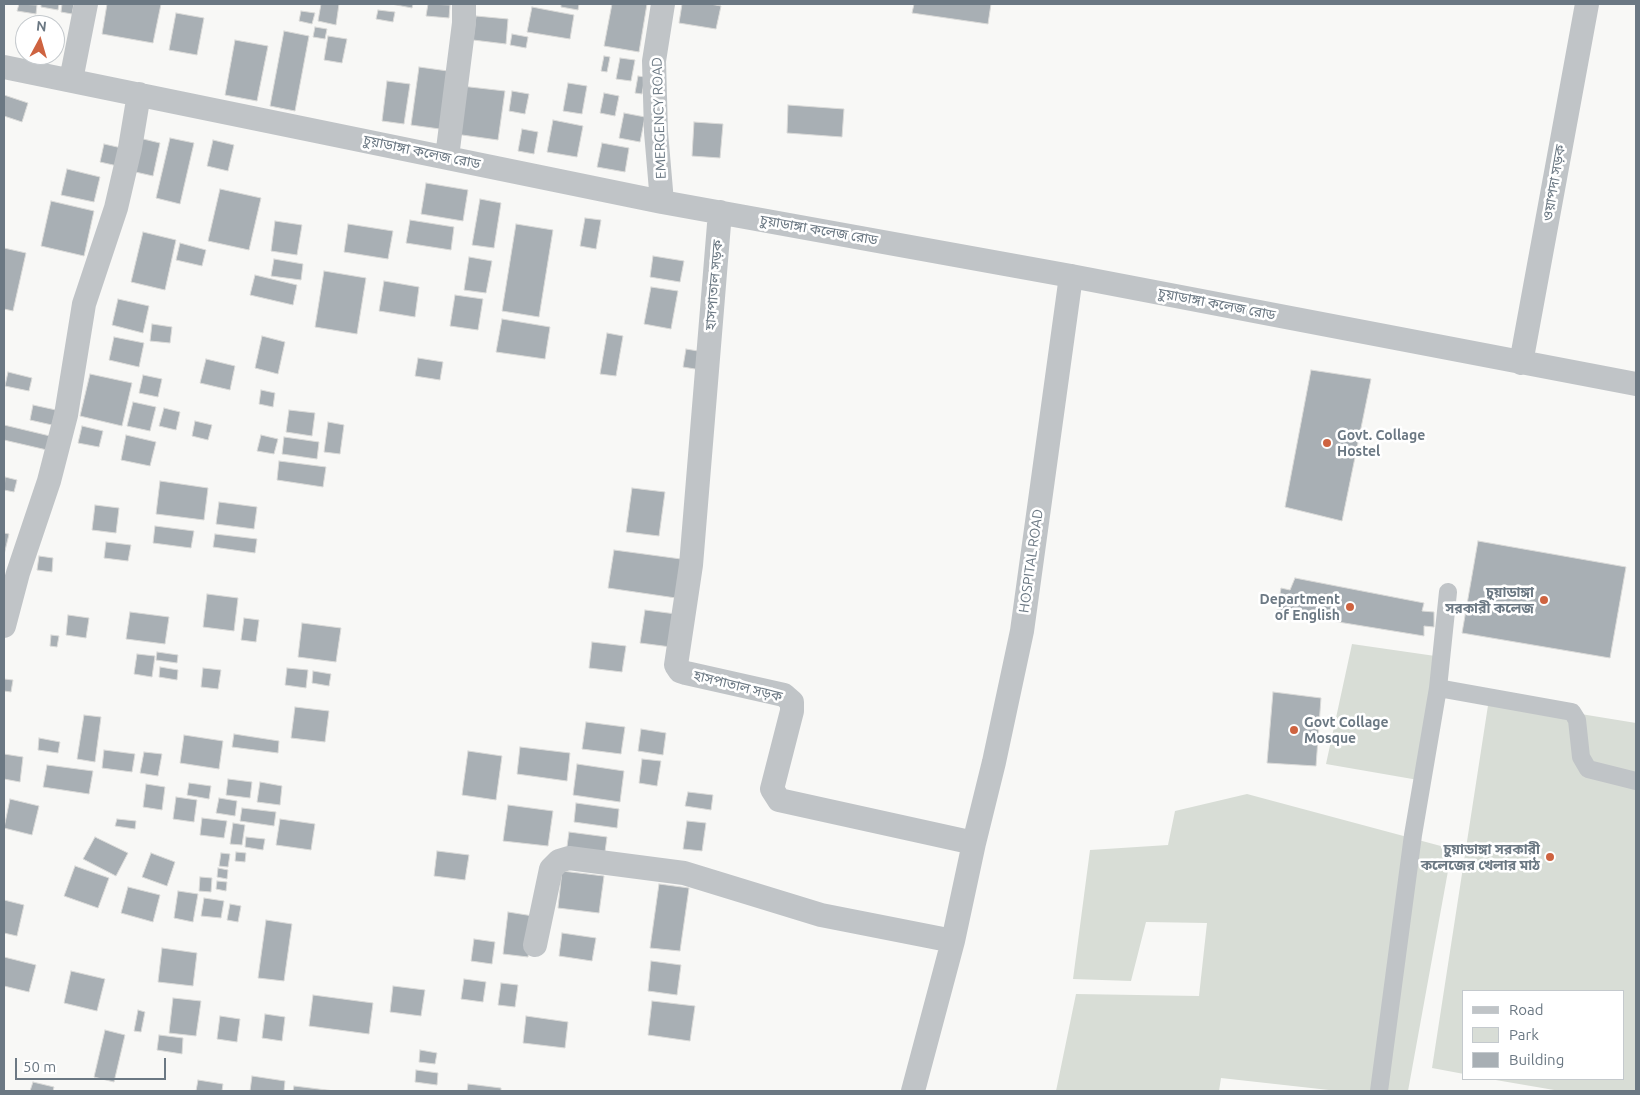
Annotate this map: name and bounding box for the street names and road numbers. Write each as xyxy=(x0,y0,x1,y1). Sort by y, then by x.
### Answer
street label: EMERGENCY ROAD xyxy=(648,57,670,179)
street label: চুয়াডাঙ্গা কলেজ রোড xyxy=(362,131,482,173)
street label: ওয়াপদা সড়ক xyxy=(1539,143,1569,223)
street label: চুয়াডাঙ্গা কলেজ রোড xyxy=(759,211,879,249)
street label: হাসপাতাল সড়ক xyxy=(702,239,726,331)
street label: চুয়াডাঙ্গা কলেজ রোড xyxy=(1157,284,1277,324)
street label: HOSPITAL ROAD xyxy=(1015,508,1047,614)
street label: হাসপাতাল সড়ক xyxy=(692,667,784,705)

